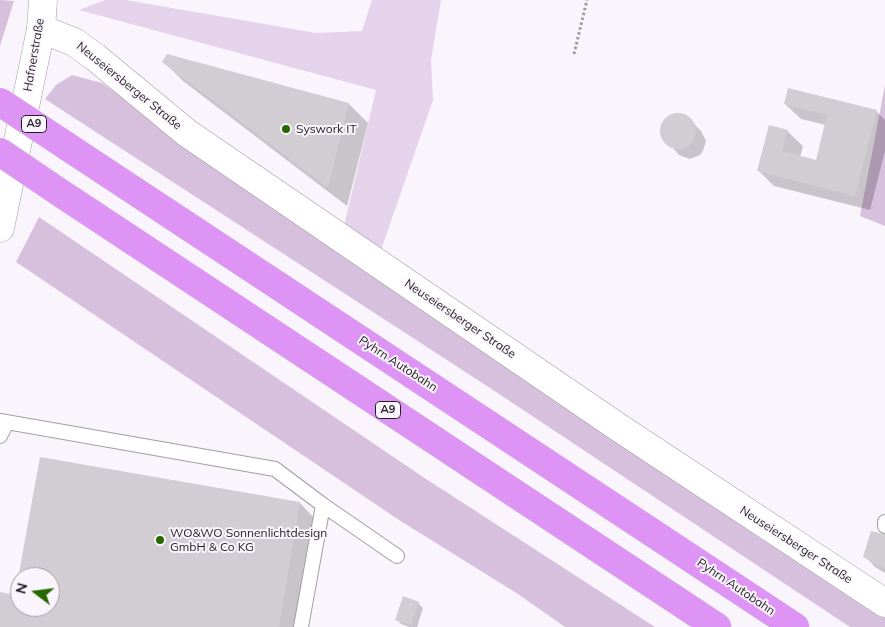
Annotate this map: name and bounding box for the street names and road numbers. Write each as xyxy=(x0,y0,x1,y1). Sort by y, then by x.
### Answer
street label: Hafnerstraße xyxy=(20,17,48,93)
street label: Neuseiersberger Straße xyxy=(74,39,184,133)
road number: A9 xyxy=(22,116,46,132)
street label: Neuseiersberger Straße xyxy=(402,276,518,362)
street label: Pyhrn Autobahn xyxy=(356,333,440,395)
road number: A9 xyxy=(376,402,400,418)
street label: Neuseiersberger Straße xyxy=(737,503,855,587)
street label: Pyhrn Autobahn xyxy=(694,556,778,618)

